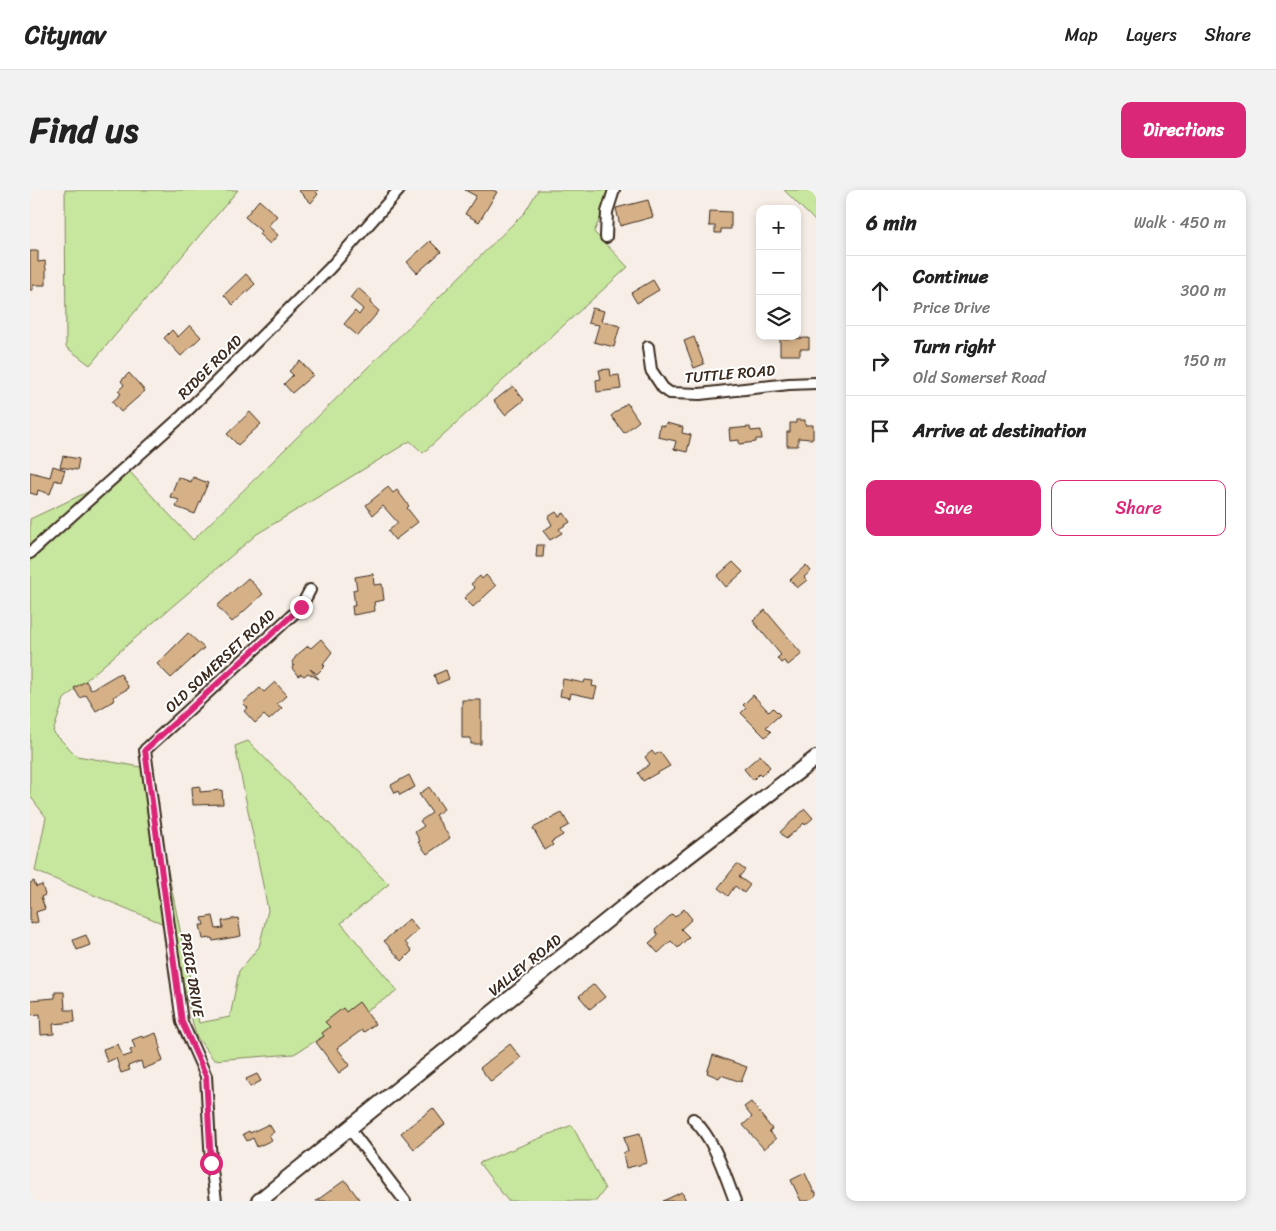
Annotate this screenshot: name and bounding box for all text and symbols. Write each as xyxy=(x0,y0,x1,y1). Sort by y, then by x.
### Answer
text: Citynav xyxy=(25,14,106,56)
text: Map xyxy=(1065,19,1098,51)
text: Layers xyxy=(1126,19,1177,51)
text: Share xyxy=(1205,19,1251,51)
text: Find us xyxy=(30,99,138,161)
button: Directions xyxy=(1121,102,1246,158)
text: 6 min xyxy=(866,204,917,242)
map controls xyxy=(756,205,801,340)
button: + xyxy=(756,205,801,250)
text: Walk · 450 m xyxy=(1134,208,1226,237)
button: − xyxy=(756,250,801,295)
text: Continue xyxy=(913,260,989,293)
text: 300 m xyxy=(1181,276,1226,305)
icon: ahead xyxy=(866,277,894,305)
text: Price Drive xyxy=(913,293,990,322)
button: layers xyxy=(756,295,801,340)
street label: RIDGE ROAD xyxy=(171,328,249,406)
text: Turn right xyxy=(913,330,995,363)
text: 150 m xyxy=(1183,346,1226,375)
icon: right xyxy=(866,347,894,375)
street label: TUTTLE ROAD xyxy=(684,357,776,391)
text: Old Somerset Road xyxy=(913,363,1046,392)
text: Arrive at destination xyxy=(913,414,1086,447)
icon: arrive xyxy=(866,417,894,445)
button: Save xyxy=(866,480,1041,536)
button: Share xyxy=(1051,480,1226,536)
route end xyxy=(290,596,313,619)
street label: OLD SOMERSET ROAD xyxy=(159,603,281,719)
street label: VALLEY ROAD xyxy=(482,927,568,1003)
street label: PRICE DRIVE xyxy=(172,931,212,1021)
route start xyxy=(200,1152,223,1175)

